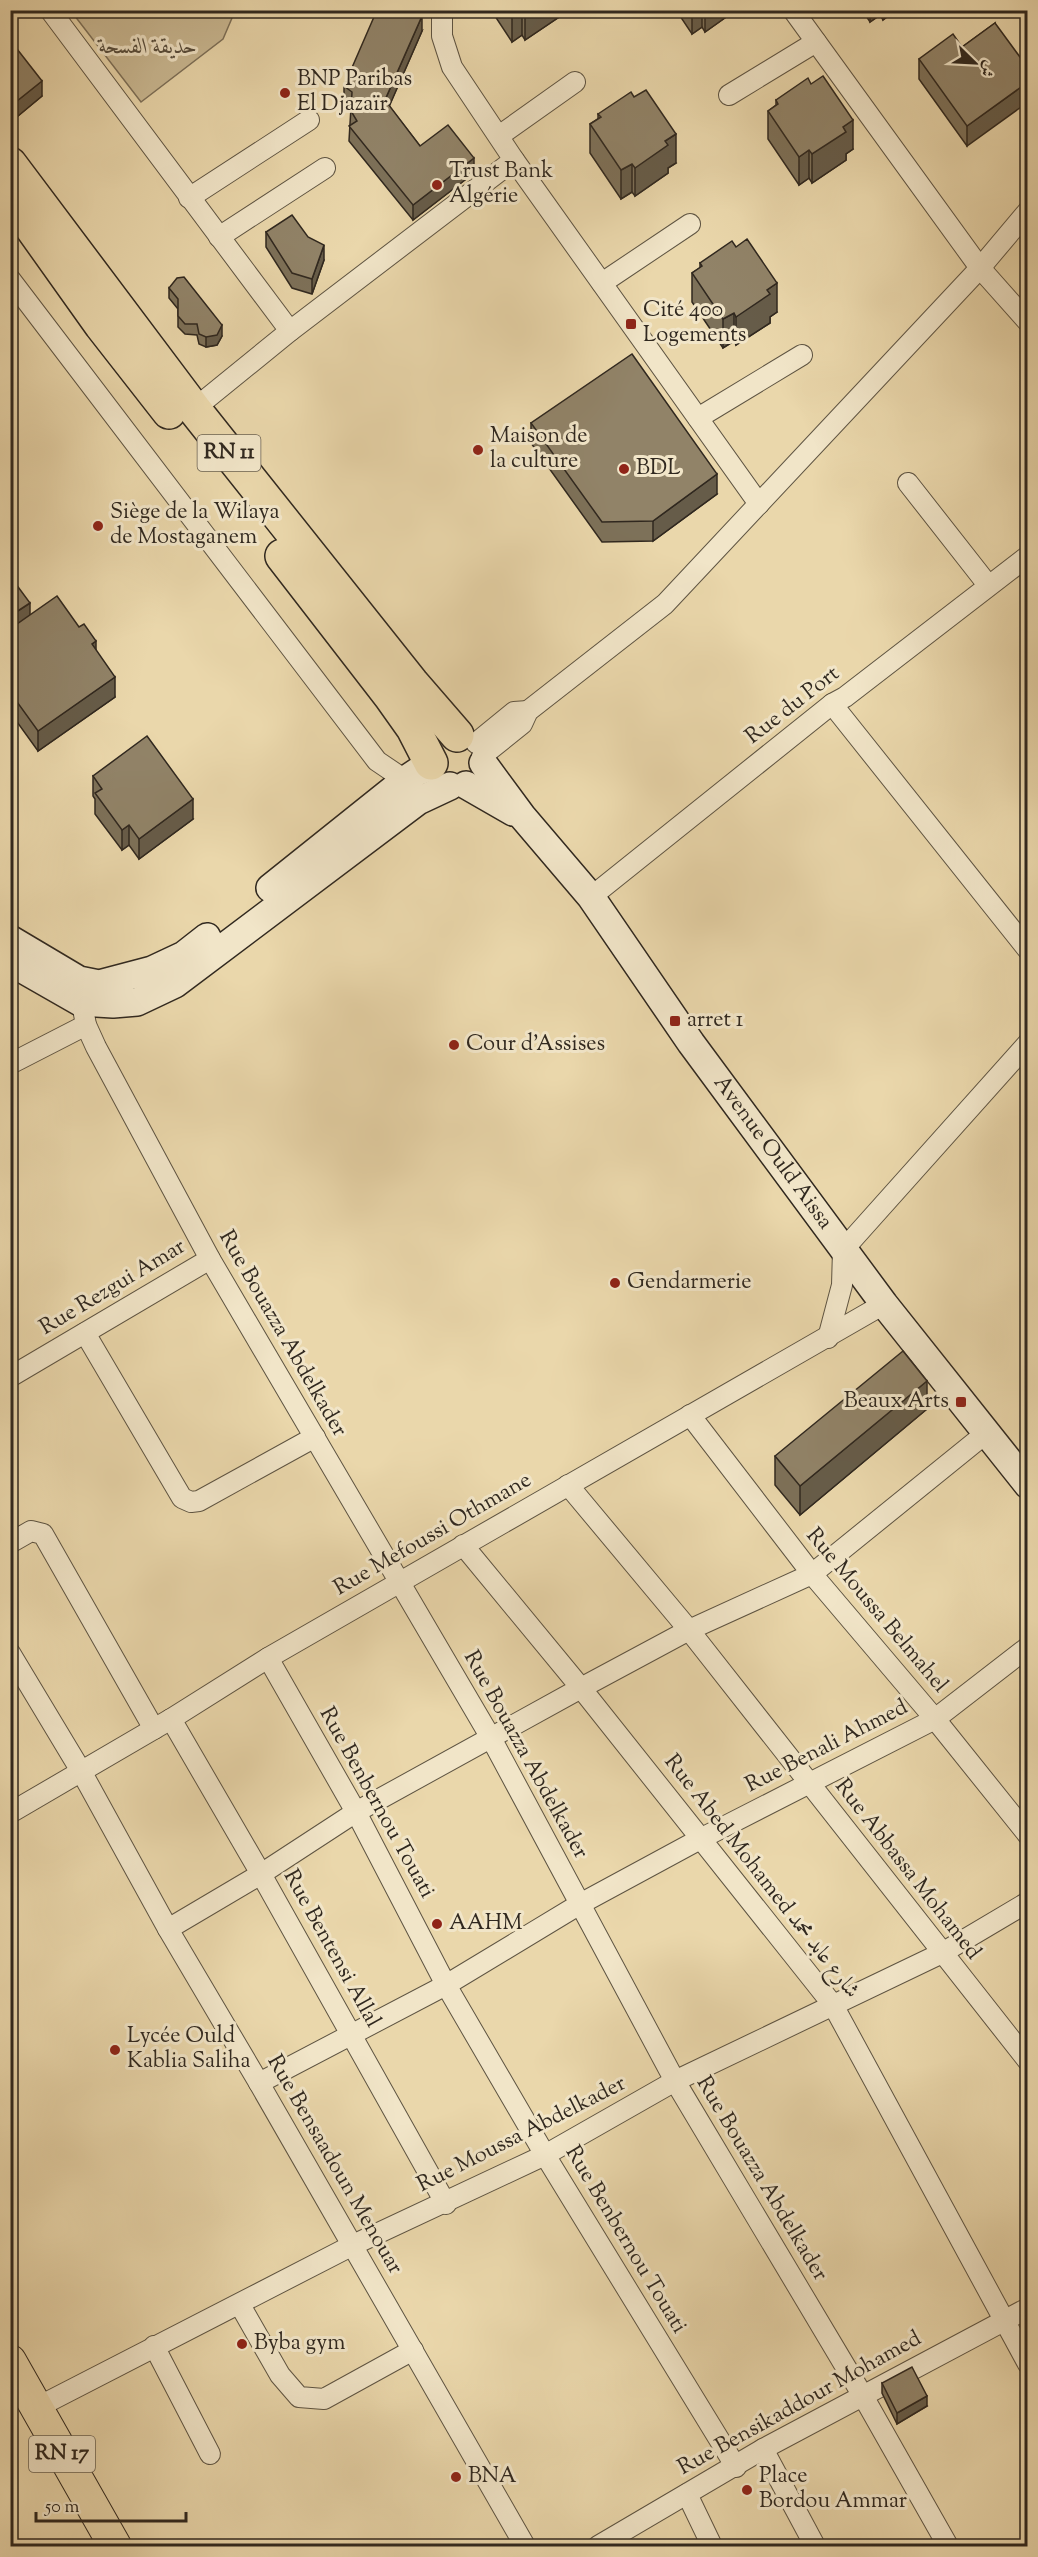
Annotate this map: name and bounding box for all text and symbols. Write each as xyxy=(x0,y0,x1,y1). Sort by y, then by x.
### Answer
park label: حديقة الفسحة xyxy=(97,32,197,64)
north arrow xyxy=(945,33,1005,93)
text: ش xyxy=(973,56,1000,80)
place label: BNP Paribas El Djazaïr xyxy=(297,64,412,121)
marker: BNP Paribas El Djazaïr xyxy=(278,86,292,100)
place label: Trust Bank Algérie xyxy=(449,156,553,213)
marker: Trust Bank Algérie xyxy=(430,178,444,192)
place label: Cité 400 Logements xyxy=(643,295,746,352)
marker: Cité 400 Logements xyxy=(624,317,638,331)
place label: Maison de la culture xyxy=(490,421,587,478)
road number: RN 11 xyxy=(198,435,260,471)
marker: Maison de la culture xyxy=(471,443,485,457)
place label: BDL xyxy=(636,453,681,485)
marker: BDL xyxy=(617,462,631,476)
place label: Siège de la Wilaya de Mostaganem xyxy=(110,497,280,554)
marker: Siège de la Wilaya de Mostaganem xyxy=(91,519,105,533)
street label: Rue du Port xyxy=(739,659,847,753)
place label: arret 1 xyxy=(687,1005,744,1037)
marker: arret 1 xyxy=(668,1014,682,1028)
place label: Cour d'Assises xyxy=(466,1029,605,1061)
marker: Cour d'Assises xyxy=(447,1038,461,1052)
street label: Avenue Ould Aissa xyxy=(705,1069,840,1237)
street label: Rue Bouazza Abdelkader xyxy=(210,1225,354,1443)
street label: Rue Rezgui Amar xyxy=(34,1232,192,1344)
place label: Gendarmerie xyxy=(627,1267,751,1299)
marker: Gendarmerie xyxy=(608,1276,622,1290)
place label: Beaux Arts xyxy=(844,1386,949,1418)
marker: Beaux Arts xyxy=(954,1395,968,1409)
street label: Rue Mefoussi Othmane xyxy=(328,1465,538,1605)
street label: Rue Moussa Belmahel xyxy=(797,1521,955,1701)
street label: Rue Bouazza Abdelkader xyxy=(454,1645,596,1865)
street label: Rue Benali Ahmed xyxy=(740,1692,914,1802)
street label: Rue Benbernou Touati xyxy=(310,1702,442,1904)
street label: Rue Abed Mohamed شارع عابد محمد xyxy=(655,1748,867,2006)
street label: Rue Abbassa Mohamed xyxy=(826,1773,988,1967)
street label: Rue Bentensi Allal xyxy=(274,1864,388,2034)
place label: AAHM xyxy=(449,1908,522,1940)
marker: AAHM xyxy=(430,1917,444,1931)
place label: Lycée Ould Kablia Saliha xyxy=(127,2021,251,2078)
marker: Lycée Ould Kablia Saliha xyxy=(108,2043,122,2057)
street label: Rue Bensaadoun Menouar xyxy=(258,2049,410,2281)
street label: Rue Moussa Abdelkader xyxy=(412,2068,632,2202)
street label: Rue Bouazza Abdelkader xyxy=(687,2071,835,2287)
street label: Rue Benbernou Touati xyxy=(556,2140,694,2340)
street label: Rue Bensikaddour Mohamed xyxy=(672,2324,928,2484)
place label: Byba gym xyxy=(254,2328,345,2360)
marker: Byba gym xyxy=(235,2337,249,2351)
road number: RN 17 xyxy=(29,2436,95,2472)
place label: BNA xyxy=(468,2461,517,2493)
place label: Place Bordou Ammar xyxy=(759,2461,907,2518)
marker: BNA xyxy=(449,2470,463,2484)
marker: Place Bordou Ammar xyxy=(740,2483,754,2497)
scale bar xyxy=(36,2485,186,2523)
text: 50 m xyxy=(44,2495,80,2521)

